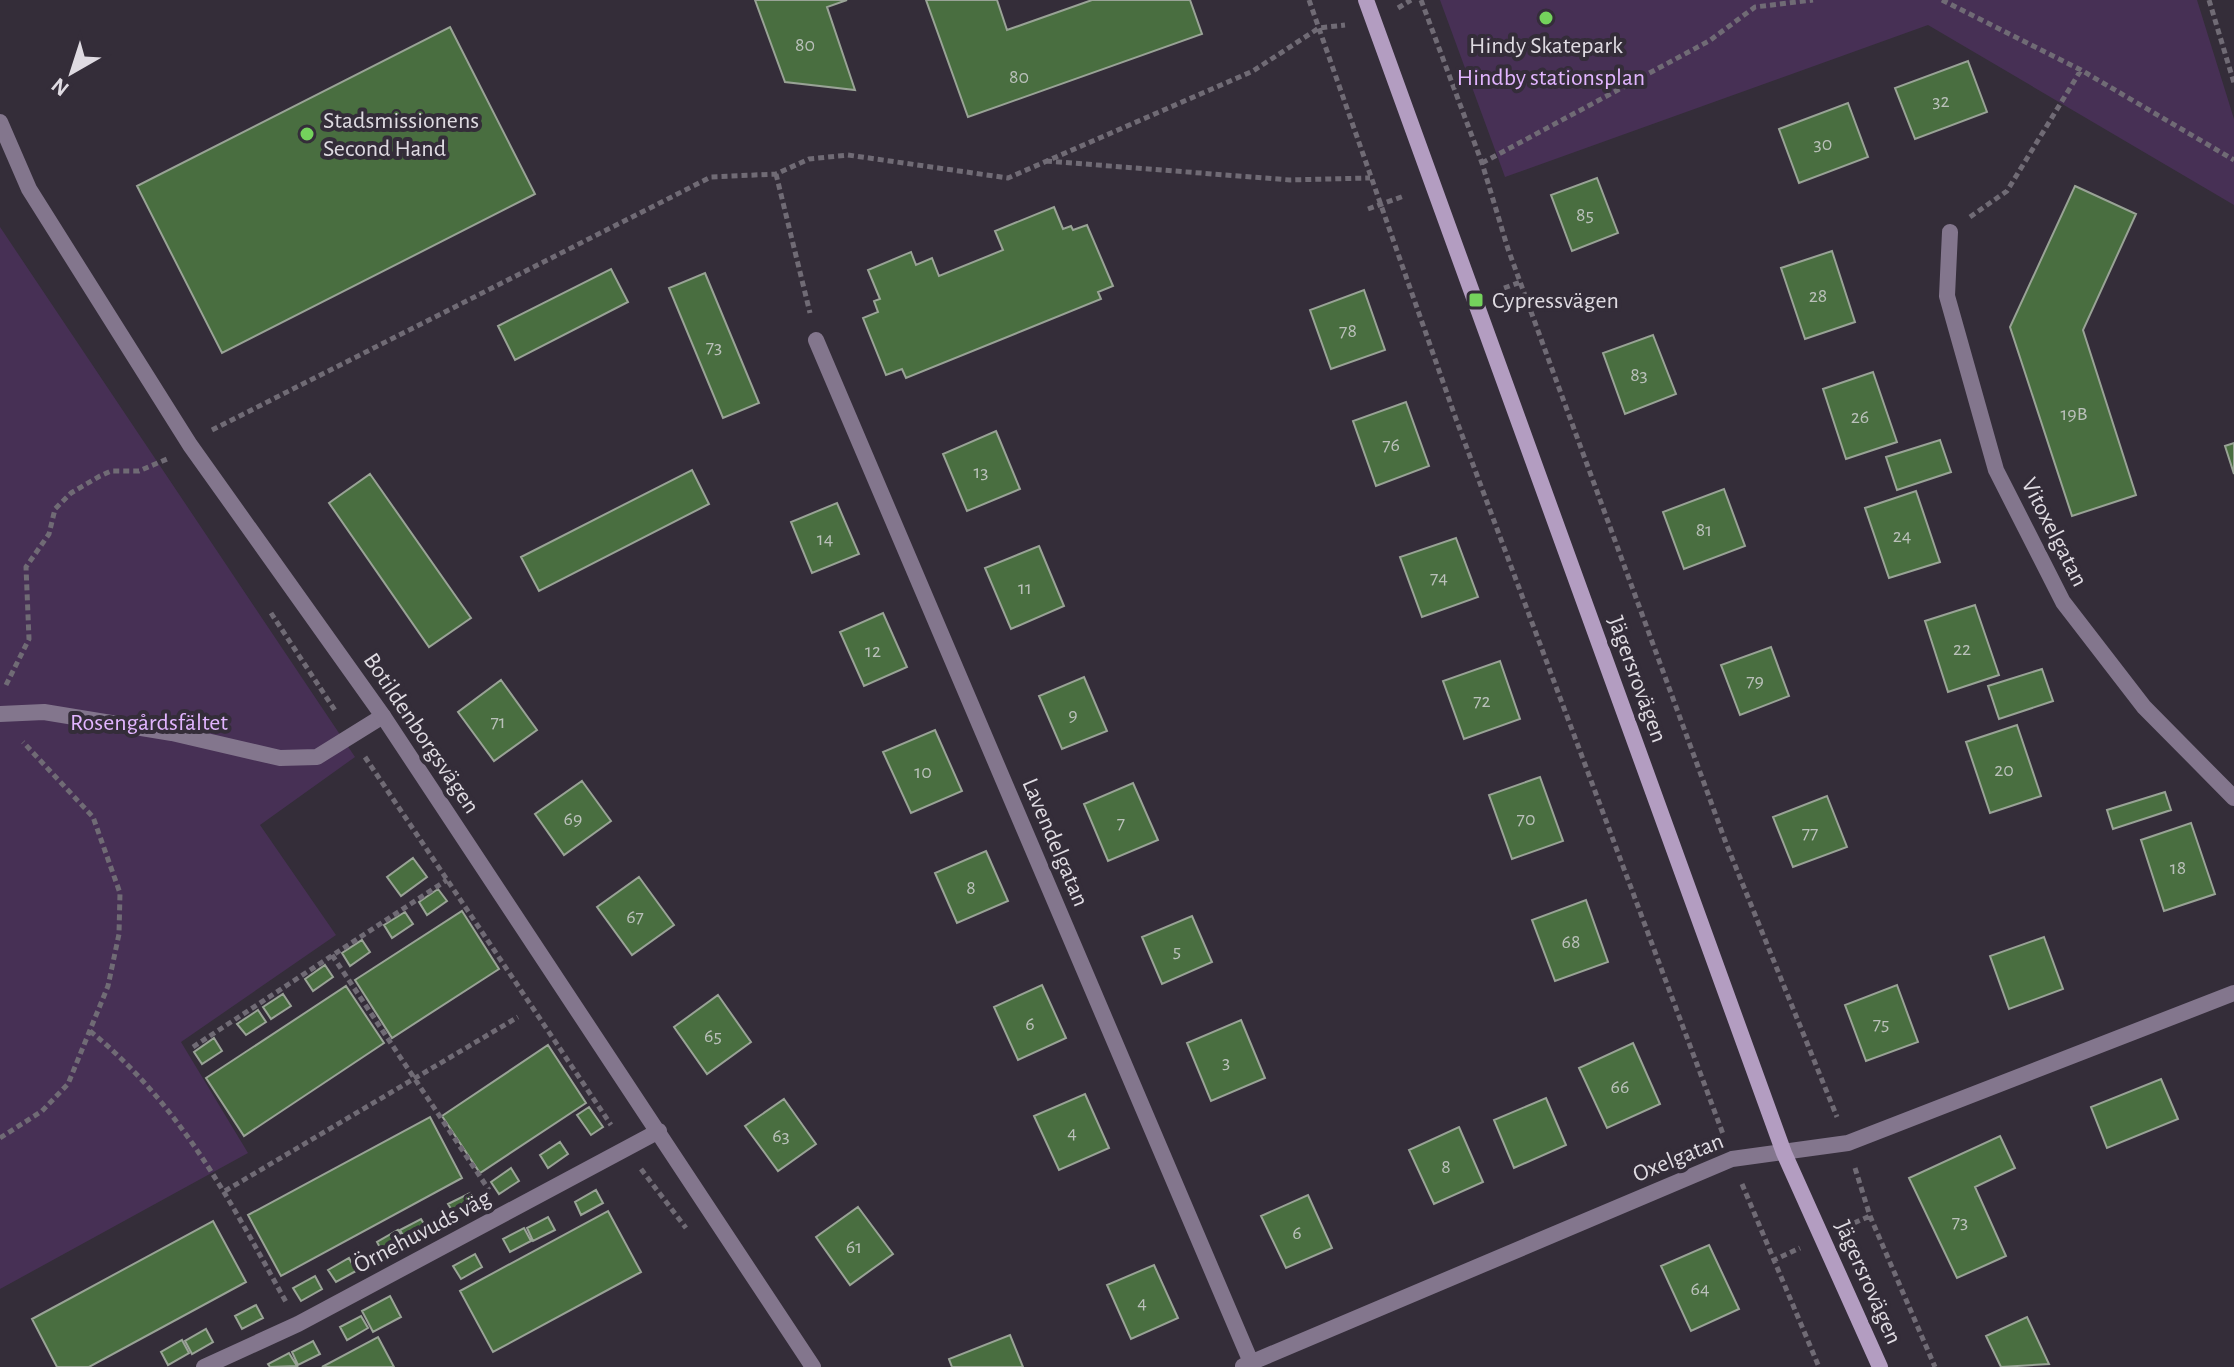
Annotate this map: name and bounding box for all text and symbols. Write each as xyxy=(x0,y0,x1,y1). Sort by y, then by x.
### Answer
marker: Hindy Skatepark xyxy=(1537,9,1555,27)
north arrow xyxy=(32,32,112,112)
place label: Hindy Skatepark xyxy=(1469,34,1623,58)
house number: 80 xyxy=(795,35,815,55)
park label: Hindby stationsplan xyxy=(1457,66,1645,90)
house number: 80 xyxy=(1009,67,1029,87)
text: N xyxy=(47,73,73,100)
house number: 32 xyxy=(1932,91,1950,111)
place label: Stadsmissionens Second Hand xyxy=(323,109,479,161)
marker: Stadsmissionens Second Hand xyxy=(298,125,316,143)
house number: 30 xyxy=(1814,134,1832,154)
house number: 85 xyxy=(1576,205,1594,225)
house number: 28 xyxy=(1809,286,1827,306)
place label: Cypressvägen xyxy=(1492,289,1619,313)
marker: Cypressvägen xyxy=(1467,291,1485,309)
house number: 78 xyxy=(1339,321,1357,341)
house number: 73 xyxy=(706,337,722,357)
house number: 83 xyxy=(1630,365,1648,385)
house number: 19B xyxy=(2060,404,2088,424)
house number: 26 xyxy=(1851,407,1869,427)
house number: 76 xyxy=(1382,435,1400,455)
house number: 13 xyxy=(973,462,989,482)
street label: Vitoxelgatan xyxy=(2017,474,2092,591)
house number: 81 xyxy=(1696,520,1712,540)
house number: 24 xyxy=(1893,526,1911,546)
house number: 14 xyxy=(817,529,833,549)
house number: 74 xyxy=(1430,568,1448,588)
house number: 11 xyxy=(1018,578,1032,598)
street label: Jägersrovägen xyxy=(1603,613,1671,746)
house number: 22 xyxy=(1953,639,1971,659)
house number: 12 xyxy=(865,641,881,661)
street label: Botildenborgsvägen xyxy=(359,649,484,818)
house number: 79 xyxy=(1746,671,1764,691)
house number: 72 xyxy=(1473,691,1491,711)
house number: 9 xyxy=(1068,705,1078,725)
park label: Rosengårdsfältet xyxy=(70,711,228,735)
house number: 71 xyxy=(490,712,506,732)
house number: 20 xyxy=(1994,760,2014,780)
house number: 10 xyxy=(914,762,932,782)
street label: Lavendelgatan xyxy=(1017,775,1093,910)
house number: 69 xyxy=(564,809,582,829)
house number: 70 xyxy=(1517,809,1535,829)
house number: 7 xyxy=(1117,813,1125,833)
house number: 77 xyxy=(1802,823,1818,843)
house number: 18 xyxy=(2170,858,2186,878)
house number: 8 xyxy=(966,878,976,898)
house number: 67 xyxy=(626,907,644,927)
house number: 68 xyxy=(1562,932,1580,952)
house number: 5 xyxy=(1173,941,1181,961)
house number: 6 xyxy=(1025,1014,1035,1034)
house number: 75 xyxy=(1873,1014,1889,1034)
house number: 65 xyxy=(704,1026,722,1046)
house number: 3 xyxy=(1222,1052,1230,1072)
house number: 66 xyxy=(1611,1077,1629,1097)
house number: 4 xyxy=(1067,1123,1077,1143)
house number: 63 xyxy=(772,1126,790,1146)
street label: Oxelgatan xyxy=(1630,1129,1727,1187)
house number: 8 xyxy=(1441,1157,1451,1177)
street label: Örnehuvuds väg xyxy=(350,1185,495,1278)
house number: 73 xyxy=(1952,1212,1968,1232)
street label: Jägersrovägen xyxy=(1830,1217,1906,1348)
house number: 6 xyxy=(1292,1223,1302,1243)
house number: 61 xyxy=(846,1237,862,1257)
house number: 64 xyxy=(1690,1279,1710,1299)
house number: 4 xyxy=(1137,1293,1147,1313)

